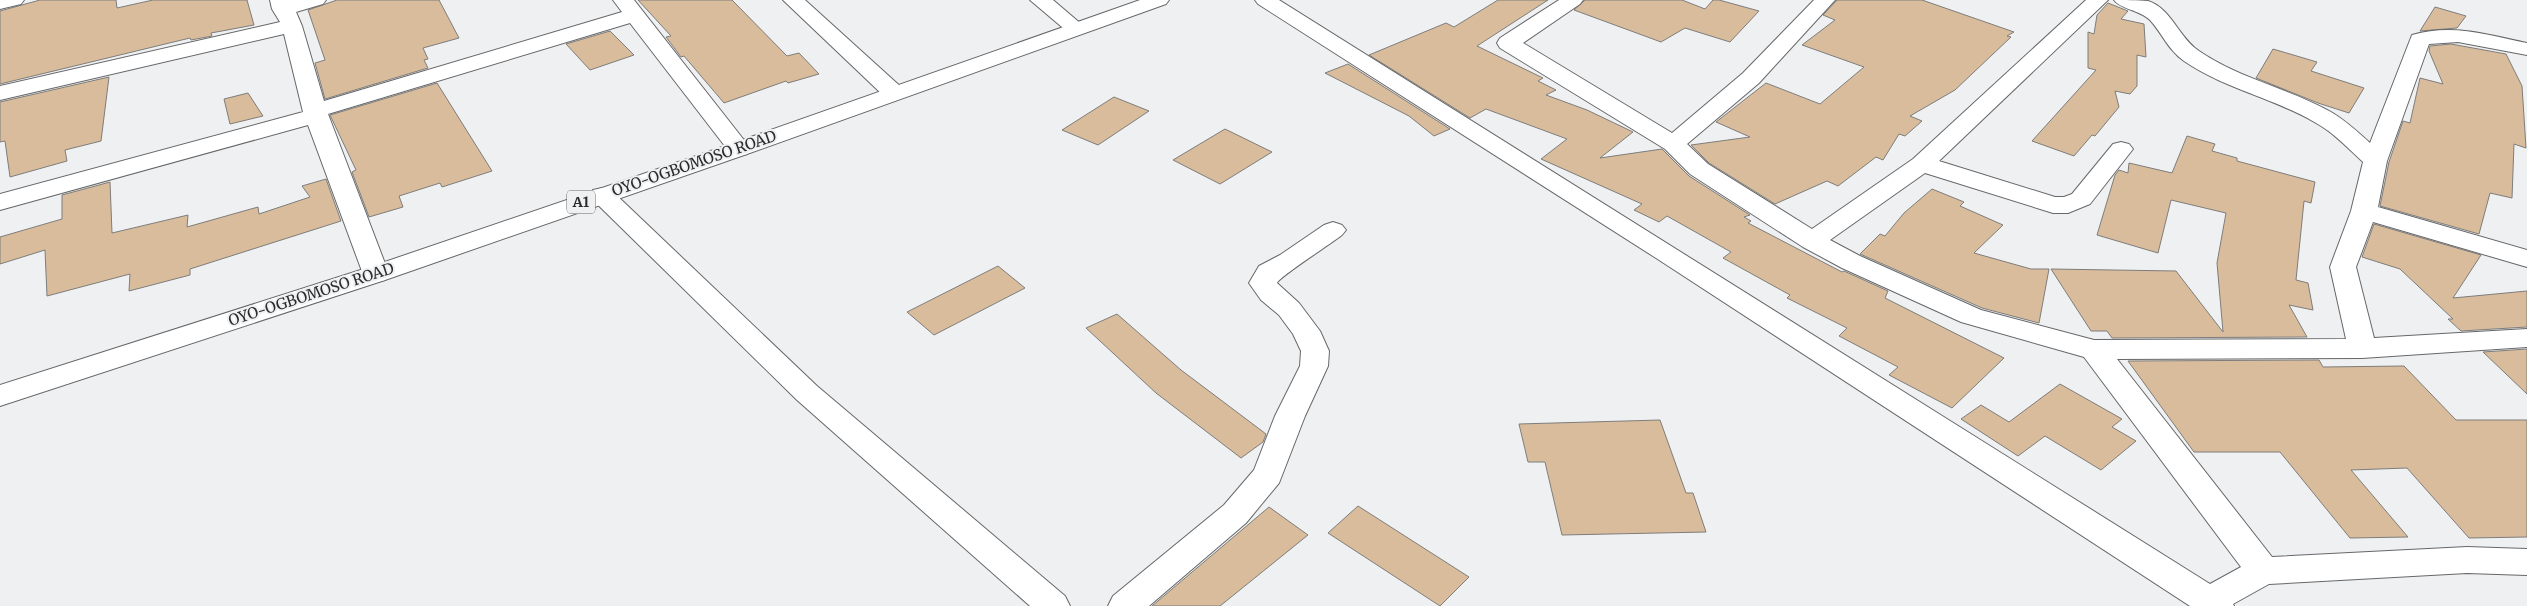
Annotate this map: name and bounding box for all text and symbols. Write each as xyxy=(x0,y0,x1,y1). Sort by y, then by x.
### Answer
street label: OYO-OGBOMOSO ROAD xyxy=(609,126,779,200)
road number: A1 xyxy=(567,190,595,213)
street label: OYO-OGBOMOSO ROAD xyxy=(226,258,396,330)

